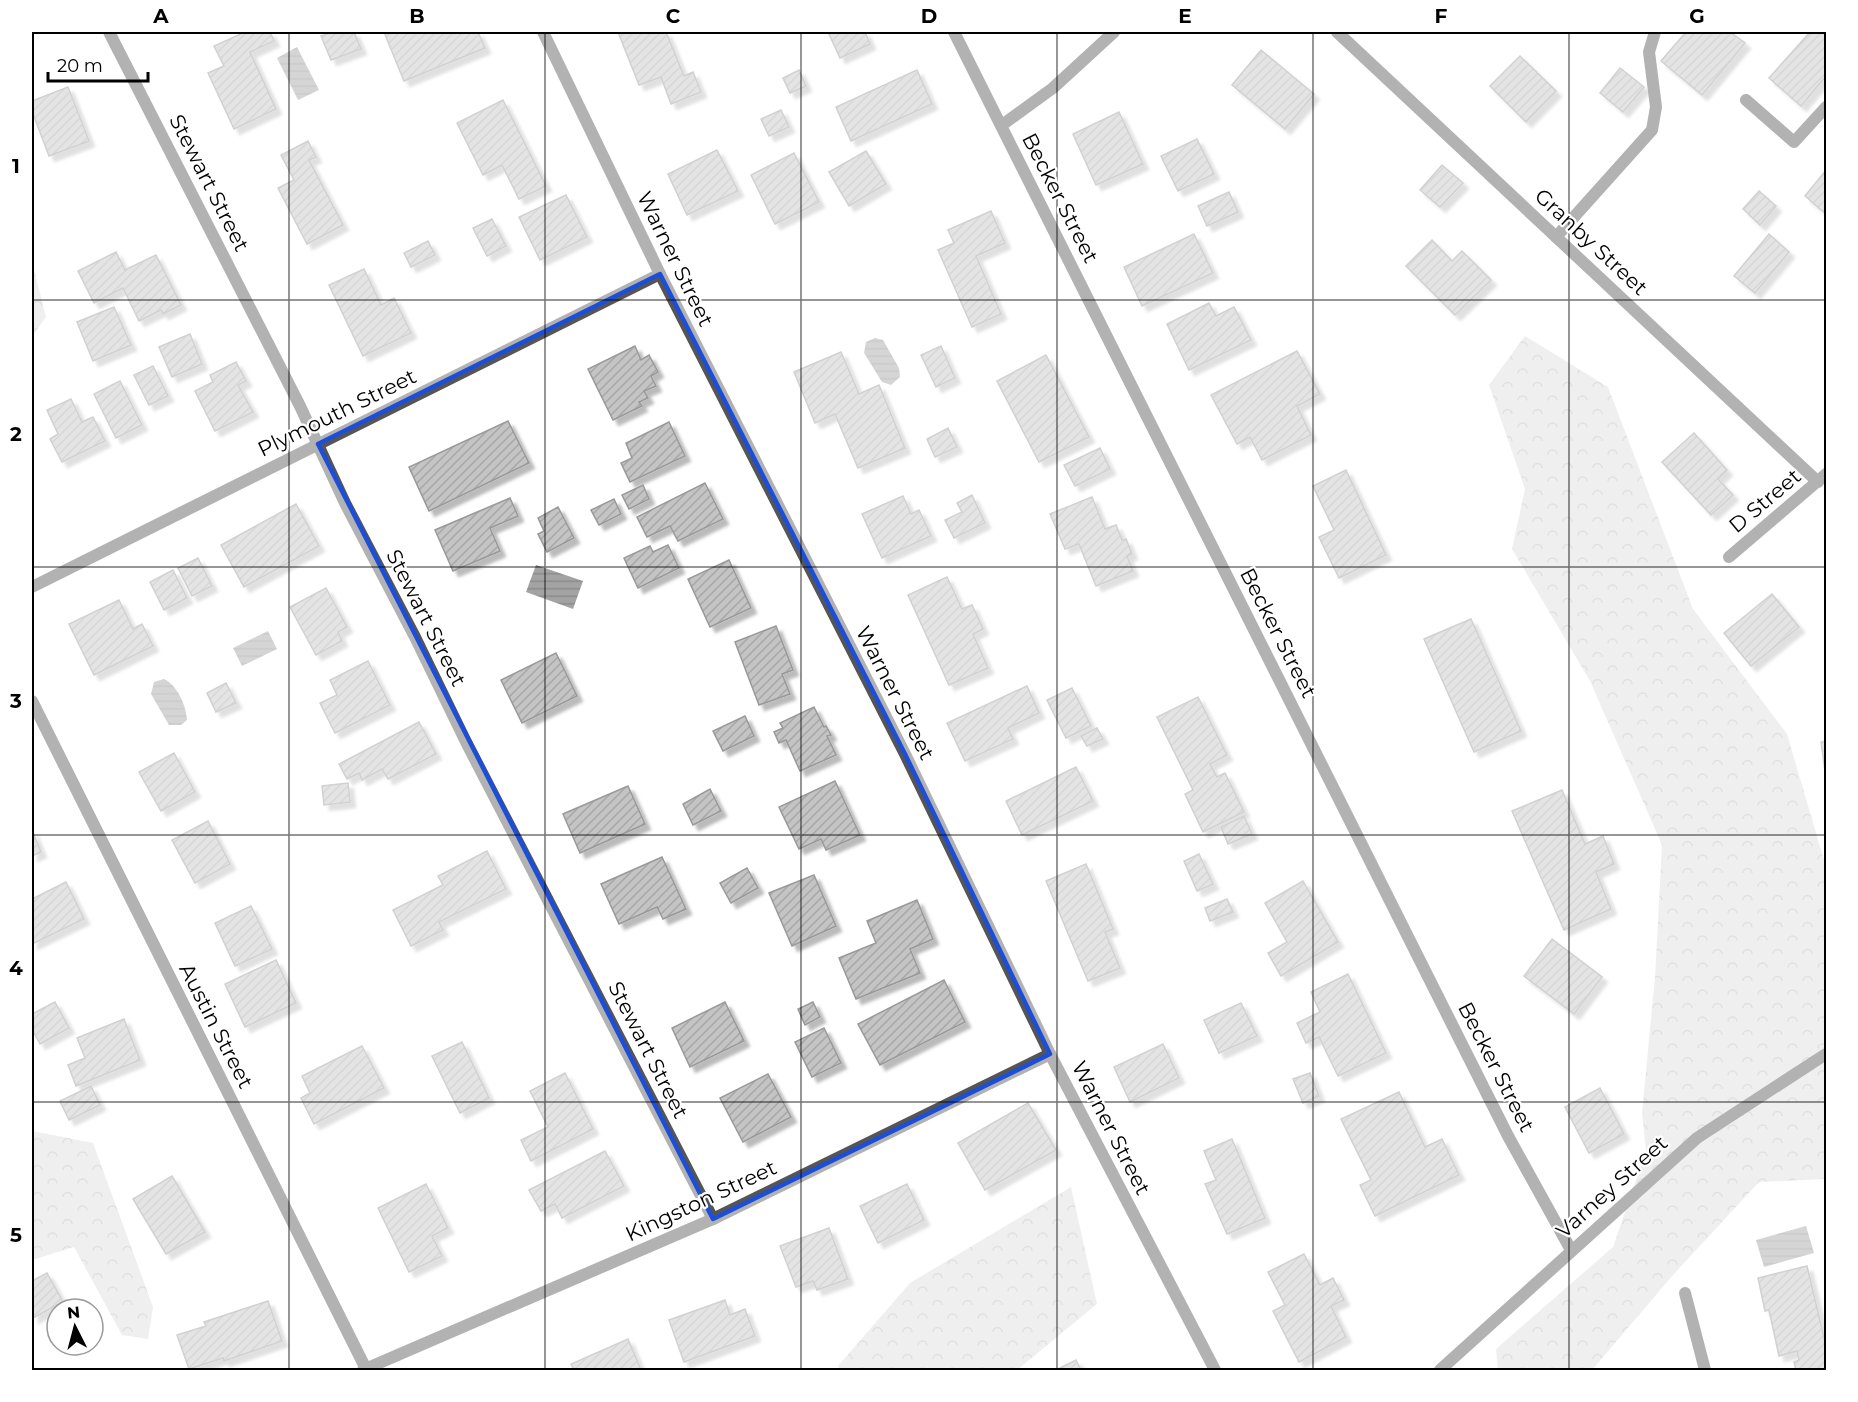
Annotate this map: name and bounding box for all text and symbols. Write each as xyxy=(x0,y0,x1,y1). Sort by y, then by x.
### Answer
text: A xyxy=(152,4,169,28)
text: B xyxy=(409,4,425,28)
text: C xyxy=(666,4,681,28)
text: D xyxy=(921,4,937,28)
text: E xyxy=(1178,4,1192,28)
text: F xyxy=(1435,4,1448,28)
text: G xyxy=(1689,4,1705,28)
scale bar xyxy=(48,45,148,83)
text: 20 m xyxy=(57,55,103,77)
street label: Stewart Street xyxy=(164,110,255,255)
street label: Becker Street xyxy=(1017,129,1104,267)
text: 1 xyxy=(12,154,20,178)
street label: Granby Street xyxy=(1530,183,1653,300)
street label: Warner Street xyxy=(632,187,719,330)
street label: Plymouth Street xyxy=(253,363,420,462)
text: 2 xyxy=(10,422,22,446)
street label: D Street xyxy=(1724,463,1806,538)
street label: Stewart Street xyxy=(381,545,472,690)
street label: Becker Street xyxy=(1235,564,1322,702)
street label: Warner Street xyxy=(851,622,940,764)
text: 3 xyxy=(9,689,22,713)
text: 4 xyxy=(9,956,23,980)
street label: Austin Street xyxy=(174,959,259,1092)
street label: Stewart Street xyxy=(603,977,694,1122)
street label: Becker Street xyxy=(1453,998,1540,1136)
street label: Warner Street xyxy=(1067,1057,1156,1199)
street label: Varney Street xyxy=(1551,1130,1673,1243)
street label: Kingston Street xyxy=(621,1155,780,1247)
text: 5 xyxy=(10,1223,22,1247)
north arrow xyxy=(45,1297,105,1357)
text: N xyxy=(66,1302,81,1323)

